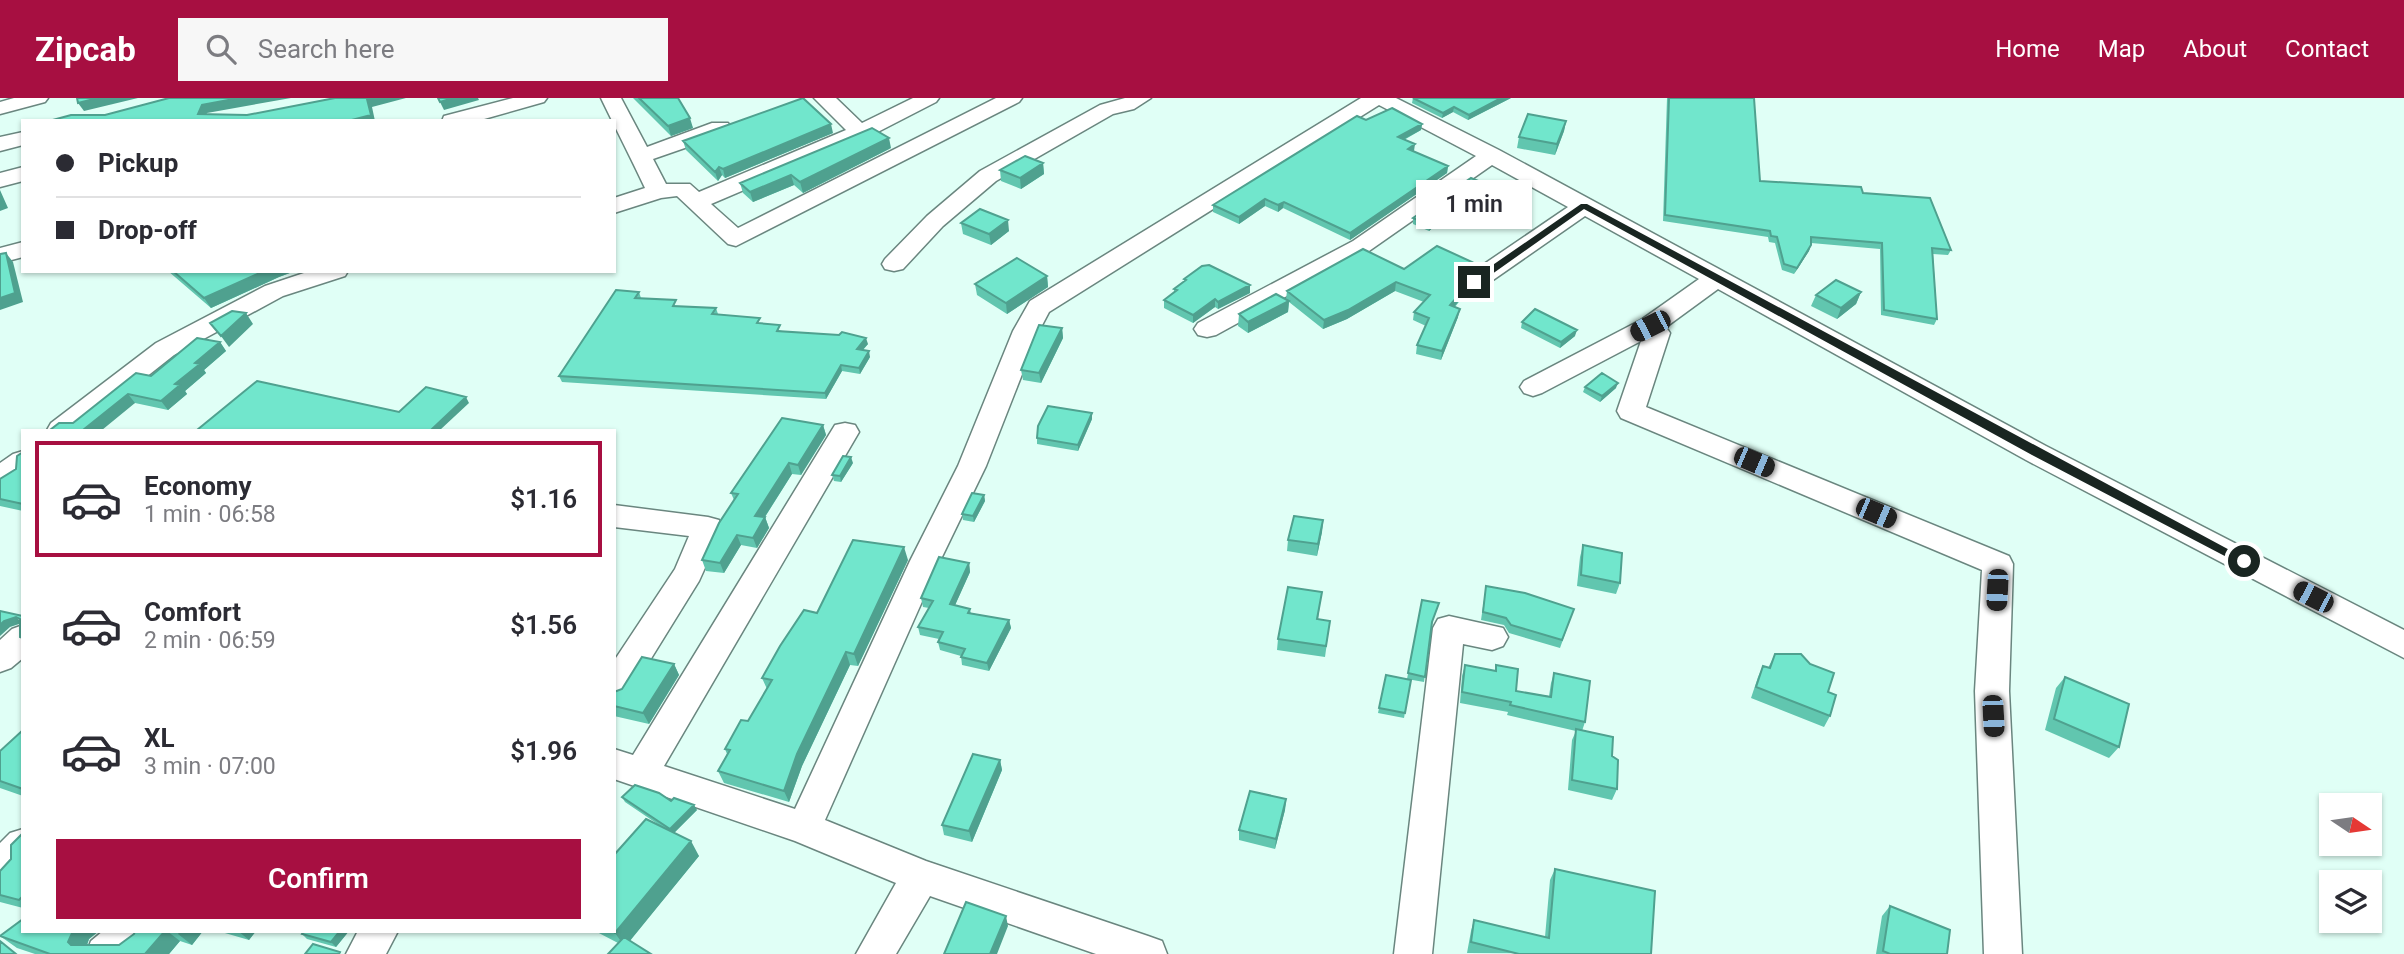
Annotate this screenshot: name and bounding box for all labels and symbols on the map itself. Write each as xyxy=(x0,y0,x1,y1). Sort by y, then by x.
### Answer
callout: 1 min xyxy=(1416,180,1532,230)
route end xyxy=(1458,266,1490,298)
car xyxy=(1627,307,1674,345)
car xyxy=(1731,444,1778,480)
car xyxy=(1853,495,1900,531)
route start xyxy=(2228,545,2260,577)
car xyxy=(1986,568,2009,612)
car xyxy=(2290,578,2337,616)
car xyxy=(1982,694,2005,738)
north arrow xyxy=(2319,793,2382,856)

